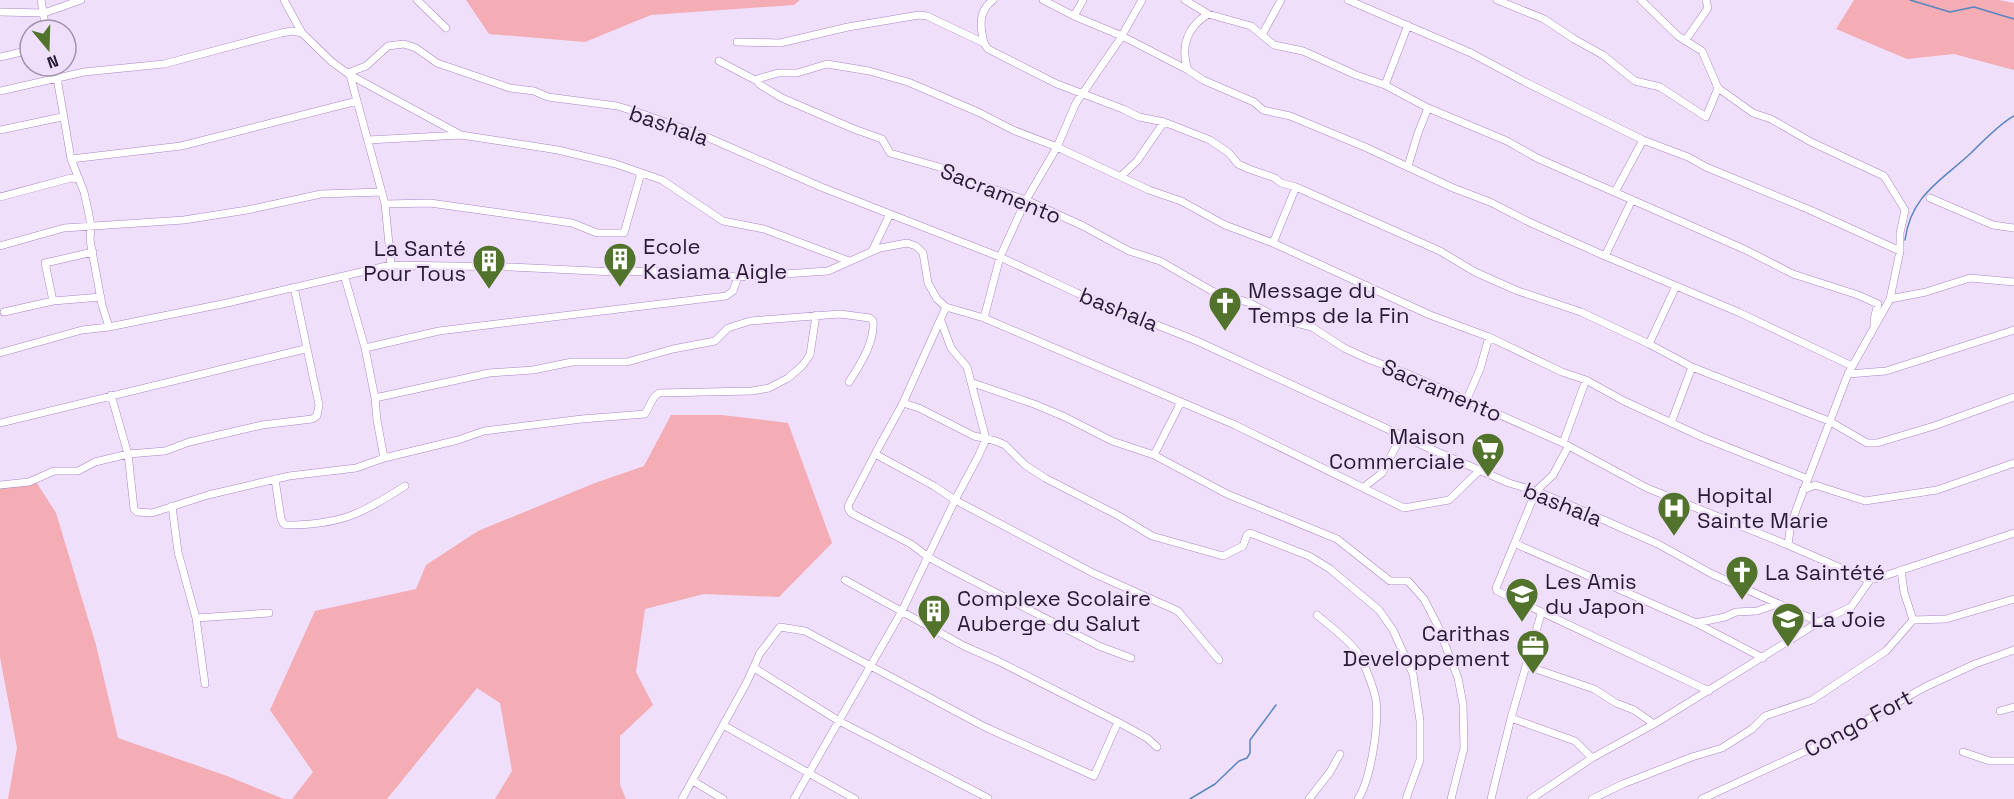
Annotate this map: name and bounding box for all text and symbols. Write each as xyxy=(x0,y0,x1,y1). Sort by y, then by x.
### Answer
north arrow xyxy=(18,18,78,78)
text: N xyxy=(44,50,61,73)
street label: bashala xyxy=(625,98,713,152)
street label: Sacramento xyxy=(936,156,1066,230)
place label: Ecole Kasiama Aigle xyxy=(643,232,787,285)
place label: La Santé Pour Tous xyxy=(363,234,466,287)
building icon: Ecole Kasiama Aigle xyxy=(602,241,638,288)
building icon: La Santé Pour Tous xyxy=(471,243,507,290)
place label: Message du Temps de la Fin xyxy=(1248,276,1409,329)
street label: bashala xyxy=(1076,281,1163,338)
church icon: Message du Temps de la Fin xyxy=(1207,285,1243,332)
street label: Sacramento xyxy=(1378,352,1506,428)
place label: Maison Commerciale xyxy=(1329,422,1465,475)
supermarket icon: Maison Commerciale xyxy=(1470,431,1506,478)
street label: bashala xyxy=(1520,476,1607,533)
place label: Hopital Sainte Marie xyxy=(1697,481,1829,534)
hospital icon: Hopital Sainte Marie xyxy=(1656,490,1692,537)
church icon: La Saintété xyxy=(1724,554,1760,601)
place label: La Saintété xyxy=(1765,558,1885,586)
place label: Les Amis du Japon xyxy=(1545,567,1645,620)
school or university icon: Les Amis du Japon xyxy=(1504,576,1540,623)
place label: Complexe Scolaire Auberge du Salut xyxy=(957,584,1151,637)
building icon: Complexe Scolaire Auberge du Salut xyxy=(916,593,952,640)
school or university icon: La Joie xyxy=(1770,601,1806,648)
place label: La Joie xyxy=(1811,605,1886,633)
place label: Carithas Developpement xyxy=(1343,619,1510,672)
office icon: Carithas Developpement xyxy=(1515,628,1551,675)
street label: Congo Fort xyxy=(1799,683,1917,763)

